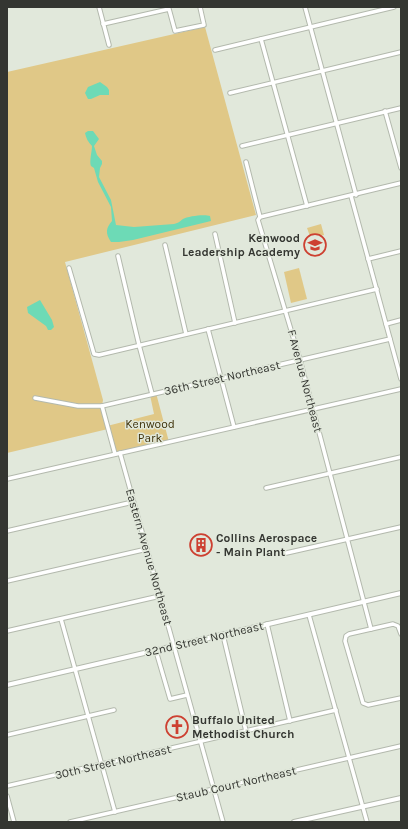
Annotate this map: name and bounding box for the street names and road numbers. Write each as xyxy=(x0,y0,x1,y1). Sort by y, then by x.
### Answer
street label: F Avenue Northeast xyxy=(285,328,326,434)
street label: 36th Street Northeast xyxy=(163,358,282,398)
street label: Eastern Avenue Northeast xyxy=(123,487,175,627)
street label: 32nd Street Northeast xyxy=(143,618,265,659)
street label: 30th Street Northeast xyxy=(53,742,173,782)
street label: Staub Court Northeast xyxy=(175,763,298,805)

